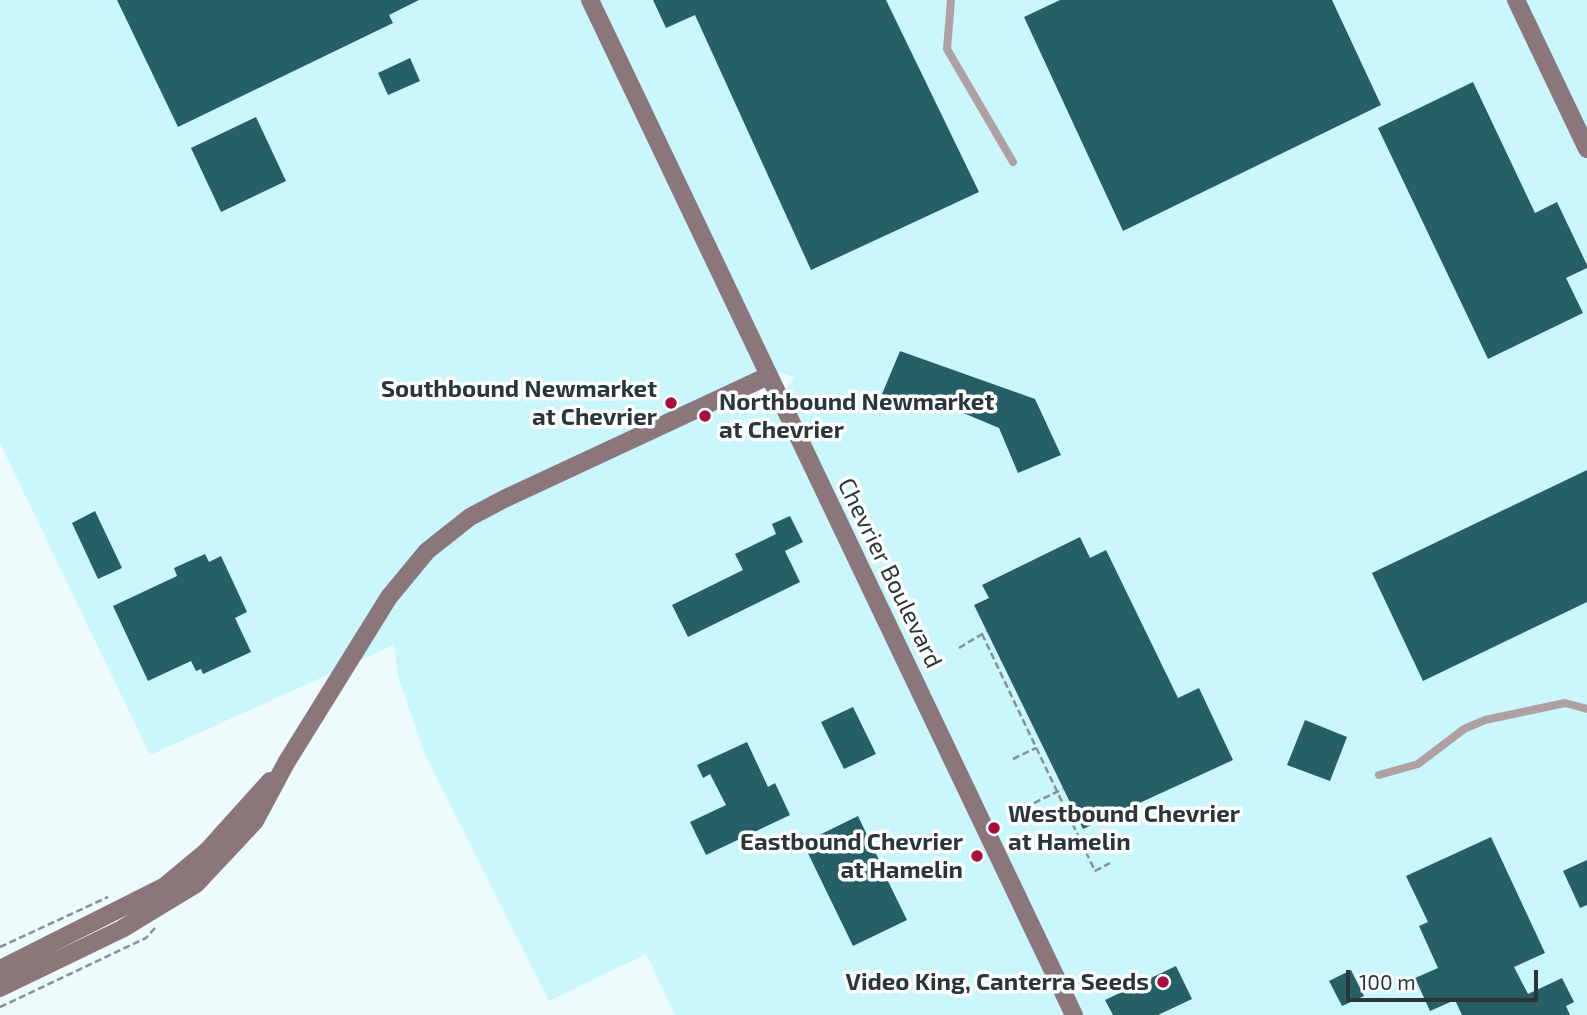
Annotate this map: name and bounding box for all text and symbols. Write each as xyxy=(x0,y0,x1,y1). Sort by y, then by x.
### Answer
place label: Southbound Newmarket at Chevrier xyxy=(381,375,657,431)
place label: Northbound Newmarket at Chevrier xyxy=(719,388,994,444)
marker: Southbound Newmarket at Chevrier xyxy=(663,395,679,411)
marker: Northbound Newmarket at Chevrier xyxy=(697,408,713,424)
street label: Chevrier Boulevard xyxy=(832,473,948,673)
place label: Westbound Chevrier at Hamelin xyxy=(1008,800,1240,856)
marker: Westbound Chevrier at Hamelin xyxy=(986,820,1002,836)
place label: Eastbound Chevrier at Hamelin xyxy=(740,828,963,884)
marker: Eastbound Chevrier at Hamelin xyxy=(969,848,985,864)
scale bar xyxy=(1349,956,1542,1000)
place label: Video King, Canterra Seeds xyxy=(846,968,1149,996)
text: 100 m xyxy=(1359,969,1416,994)
marker: Video King, Canterra Seeds xyxy=(1155,974,1171,990)

